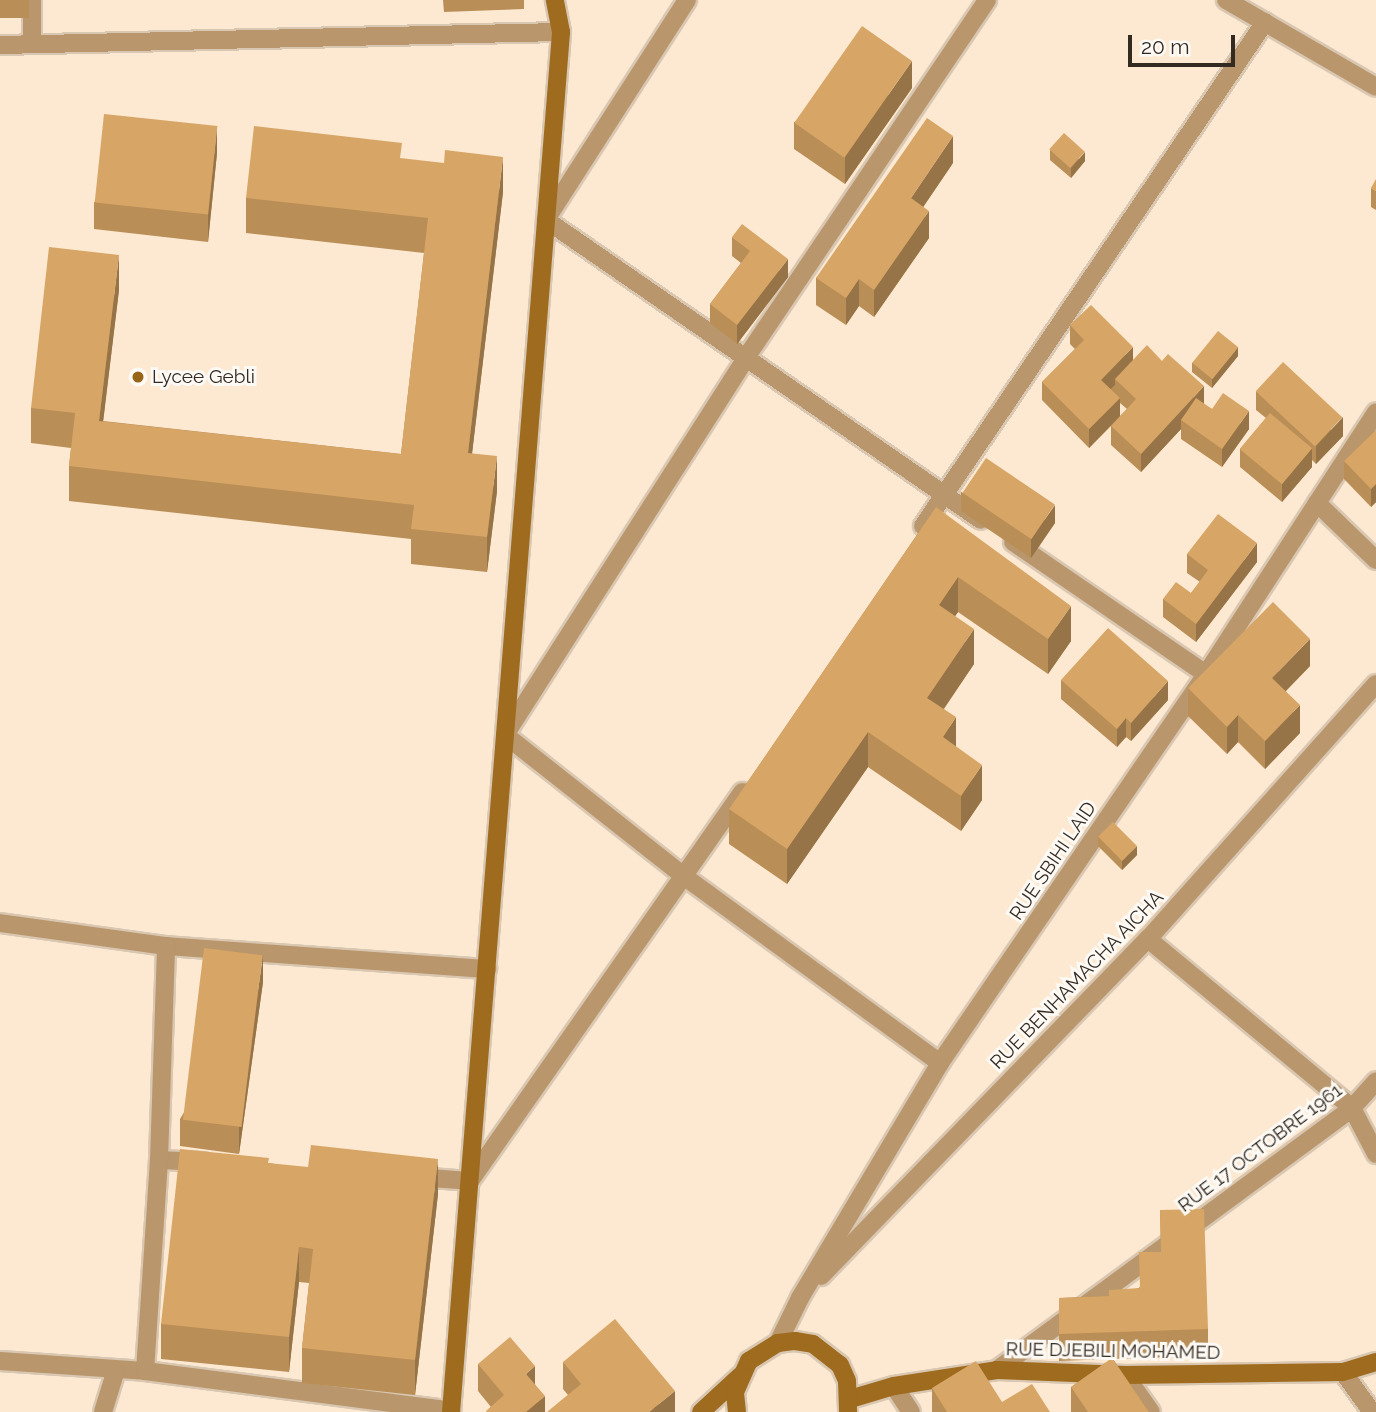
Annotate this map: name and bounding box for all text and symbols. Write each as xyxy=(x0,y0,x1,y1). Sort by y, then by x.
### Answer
scale bar xyxy=(1131,21,1238,65)
text: 20 m xyxy=(1141,34,1189,59)
place label: Lycee Gebli xyxy=(152,366,255,388)
marker: Lycee Gebli xyxy=(130,369,146,385)
street label: RUE SBIHI LAID xyxy=(1005,797,1101,925)
street label: RUE BENHAMACHA AICHA xyxy=(985,886,1169,1074)
street label: RUE 17 OCTOBRE 1961 xyxy=(1174,1079,1346,1217)
street label: RUE DJEBILI MOHAMED xyxy=(1005,1338,1221,1364)

